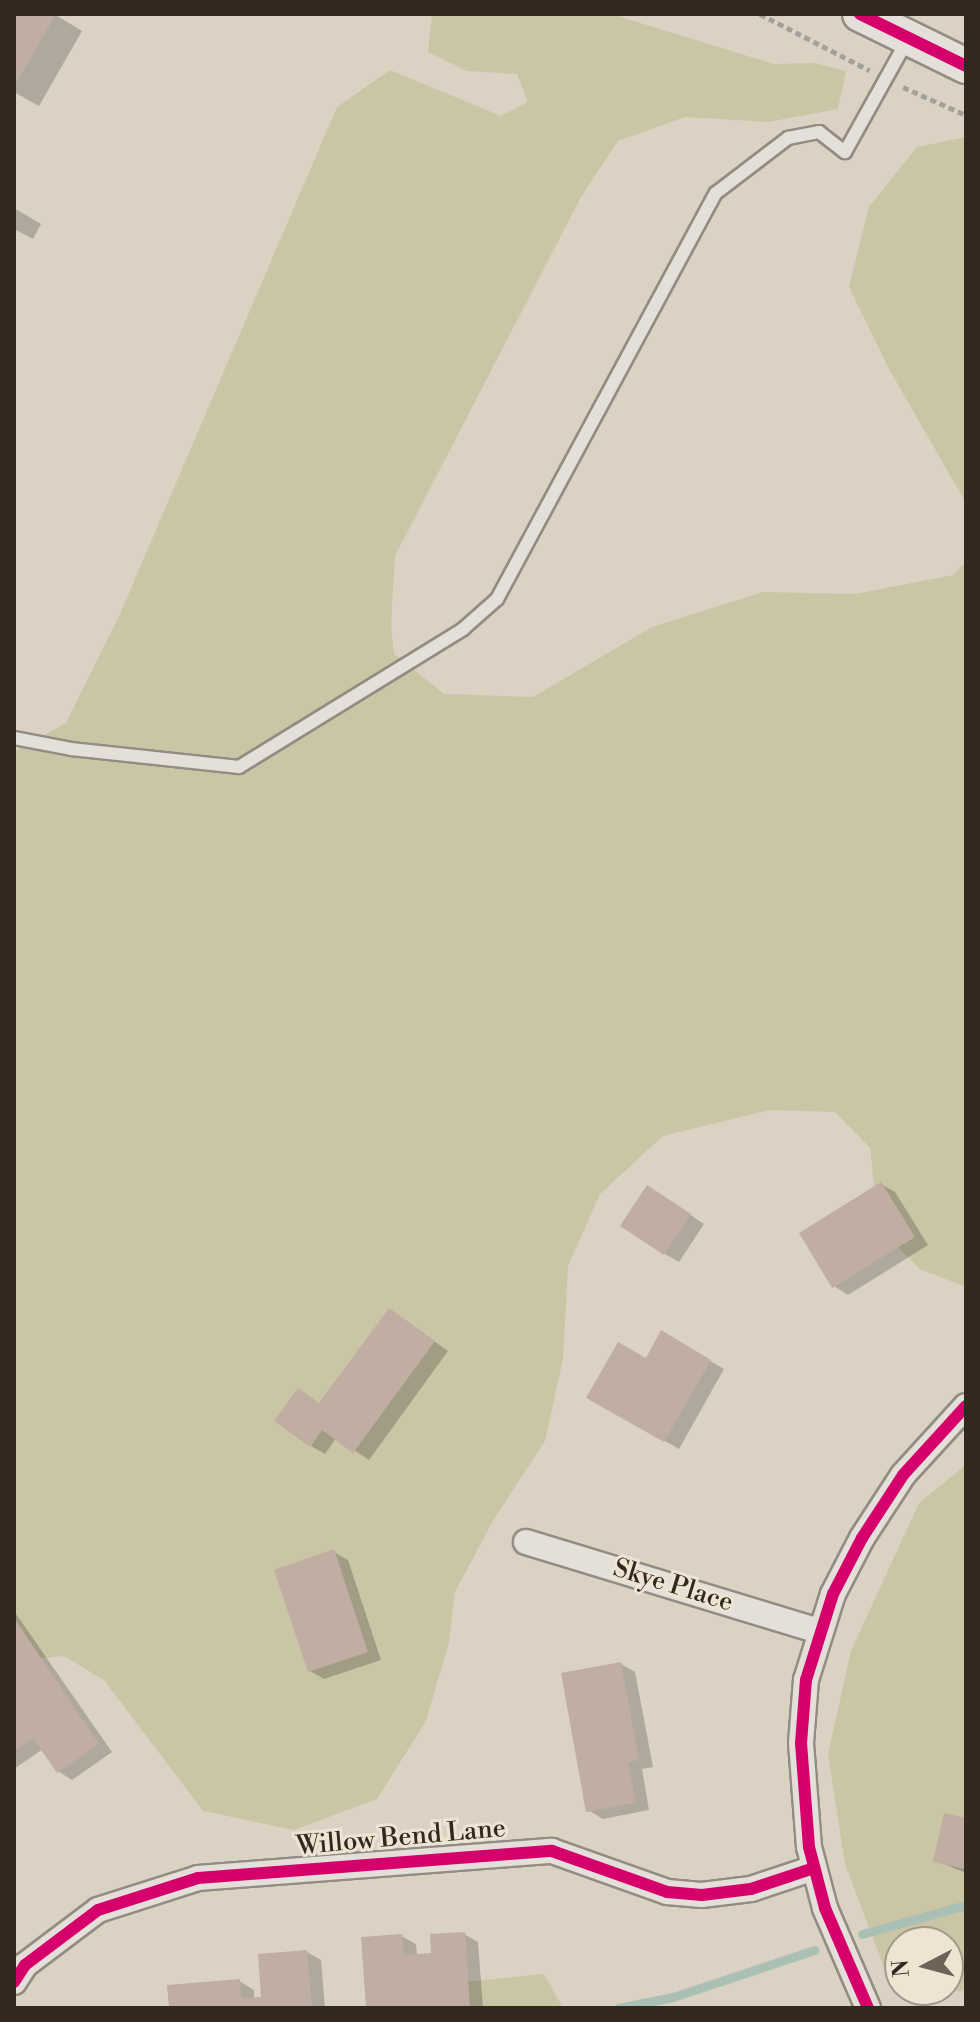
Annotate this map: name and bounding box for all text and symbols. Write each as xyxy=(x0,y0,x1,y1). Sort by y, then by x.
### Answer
street label: Skye Place xyxy=(609,1553,737,1619)
street label: Willow Bend Lane xyxy=(295,1813,507,1863)
north arrow xyxy=(884,1926,964,2006)
text: N xyxy=(887,1958,916,1978)

